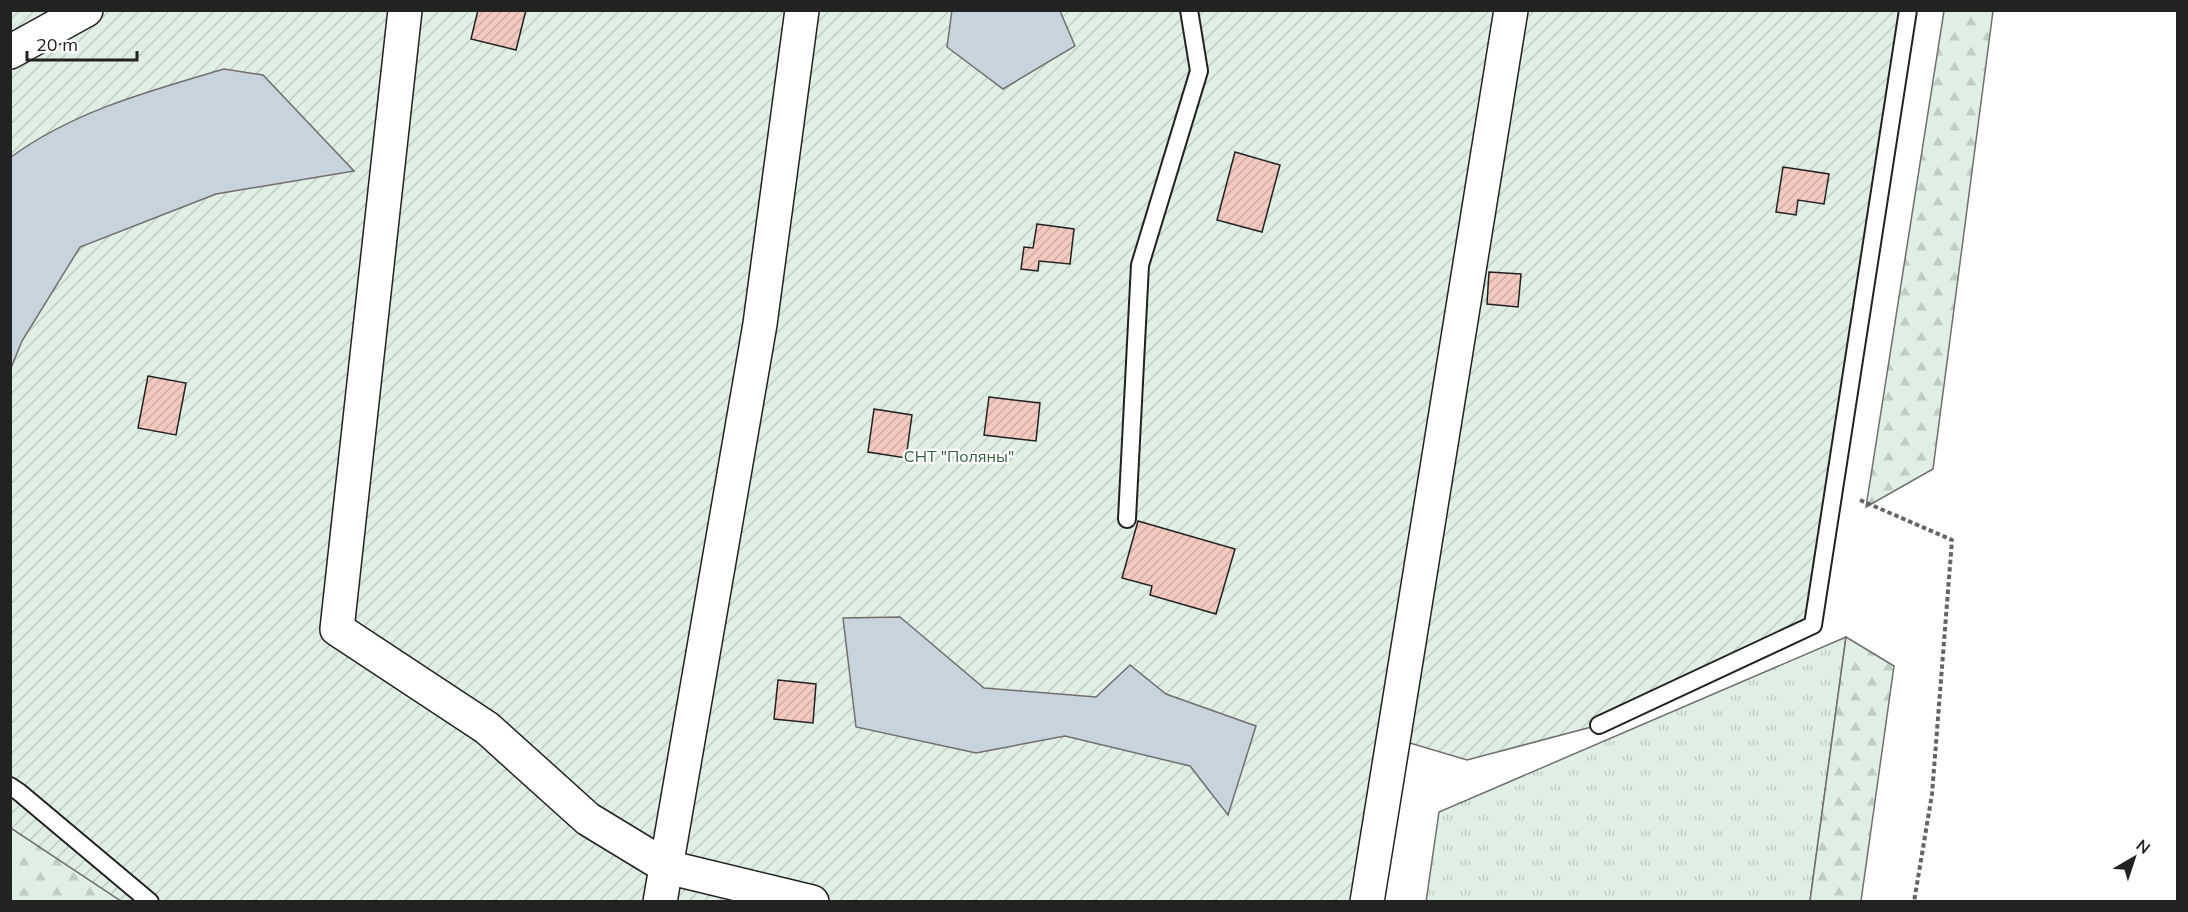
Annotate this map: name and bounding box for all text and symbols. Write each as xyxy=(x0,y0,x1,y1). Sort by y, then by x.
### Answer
scale bar xyxy=(27,24,136,62)
text: 20 m xyxy=(36,33,78,56)
park label: СНТ "Поляны" xyxy=(904,446,1014,466)
north arrow xyxy=(2104,828,2164,888)
text: N xyxy=(2132,835,2154,858)

